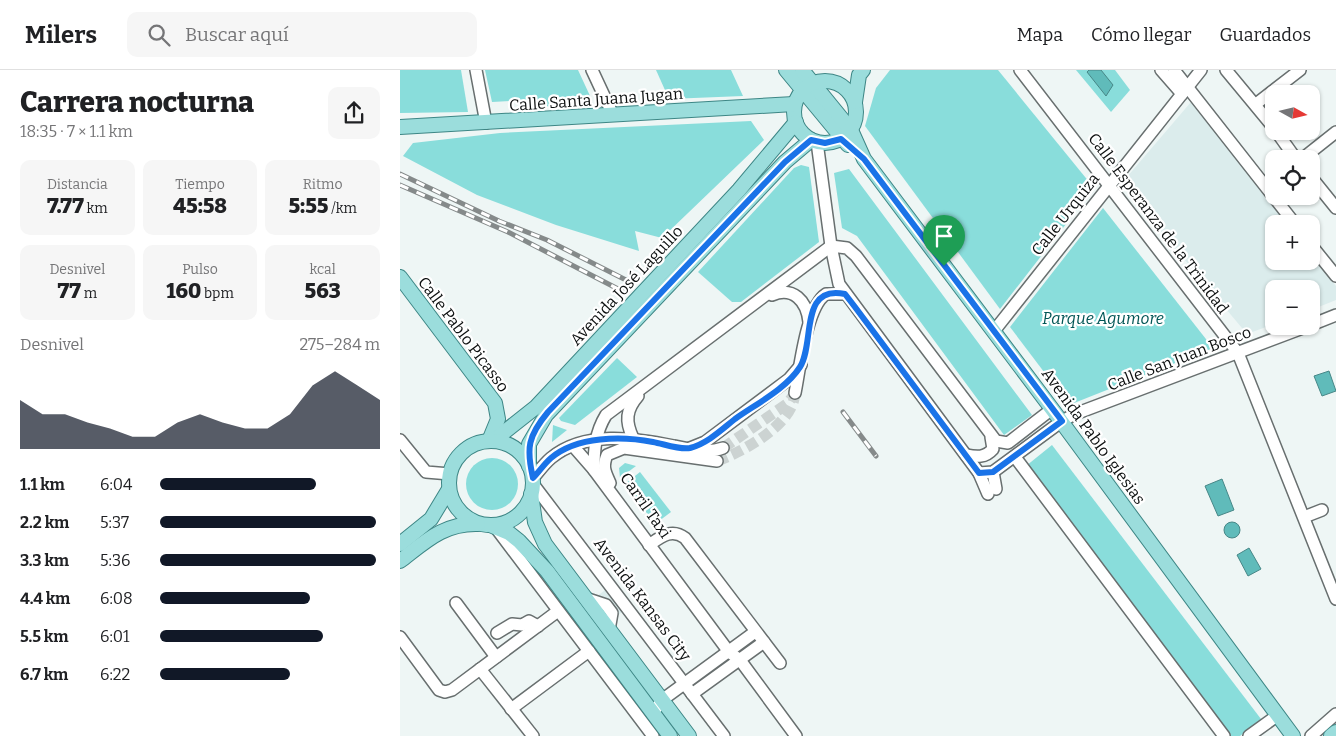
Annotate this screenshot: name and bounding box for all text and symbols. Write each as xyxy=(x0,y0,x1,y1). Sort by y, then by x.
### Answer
search box xyxy=(127,12,477,57)
text: Milers xyxy=(25,21,97,49)
icon: search xyxy=(145,21,173,49)
text: Buscar aquí xyxy=(185,23,289,46)
text: Mapa xyxy=(1017,24,1063,46)
text: Cómo llegar xyxy=(1091,24,1192,46)
text: Guardados xyxy=(1220,24,1311,46)
street label: Calle Santa Juana Jugan xyxy=(509,84,684,115)
north arrow xyxy=(1265,85,1320,140)
map controls xyxy=(1265,85,1320,335)
text: Carrera nocturna xyxy=(20,86,254,119)
button: share xyxy=(328,87,380,139)
text: 18:35 · 7 × 1.1 km xyxy=(20,122,133,141)
street label: Calle Esperanza de la Trinidad xyxy=(1084,129,1233,318)
button: locate xyxy=(1265,150,1320,205)
street label: Calle Urquiza xyxy=(1027,169,1103,259)
text: Distancia xyxy=(47,176,108,193)
text: Tiempo xyxy=(175,176,225,193)
text: Ritmo xyxy=(303,176,342,193)
text: 7.77 xyxy=(47,193,84,219)
text: 45:58 xyxy=(173,193,227,219)
text: 5:55 xyxy=(288,193,328,219)
text: km xyxy=(84,200,108,217)
text: /km xyxy=(328,200,357,217)
pin xyxy=(923,215,965,266)
button: + xyxy=(1265,215,1320,270)
street label: Avenida José Laguillo xyxy=(566,221,687,349)
icon: arrive xyxy=(930,222,958,250)
text: Desnivel xyxy=(49,261,105,278)
text: Pulso xyxy=(182,261,218,278)
text: kcal xyxy=(310,261,336,278)
street label: Calle Pablo Picasso xyxy=(414,273,513,396)
text: 77 xyxy=(58,278,81,304)
text: 160 xyxy=(166,278,201,304)
text: 563 xyxy=(305,278,341,304)
button: − xyxy=(1265,280,1320,335)
text: m xyxy=(81,285,97,302)
text: bpm xyxy=(201,285,234,302)
park label: Parque Agumore xyxy=(1042,309,1164,328)
street label: Calle San Juan Bosco xyxy=(1105,322,1254,395)
text: Desnivel xyxy=(20,335,84,354)
text: 275–284 m xyxy=(299,335,380,354)
street label: Avenida Pablo Iglesias xyxy=(1038,364,1149,508)
street label: Carril Taxi xyxy=(616,469,675,542)
text: 1.1 km xyxy=(20,475,65,494)
text: 6:04 xyxy=(100,475,132,494)
text: 2.2 km xyxy=(20,513,69,532)
text: 5:37 xyxy=(100,513,129,532)
street label: Avenida Kansas City xyxy=(590,534,695,665)
text: 3.3 km xyxy=(20,551,69,570)
text: 5:36 xyxy=(100,551,130,570)
text: 4.4 km xyxy=(20,589,70,608)
text: 6:08 xyxy=(100,589,133,608)
text: 5.5 km xyxy=(20,627,68,646)
text: 6:01 xyxy=(100,627,129,646)
text: 6.7 km xyxy=(20,665,68,684)
text: 6:22 xyxy=(100,665,130,684)

